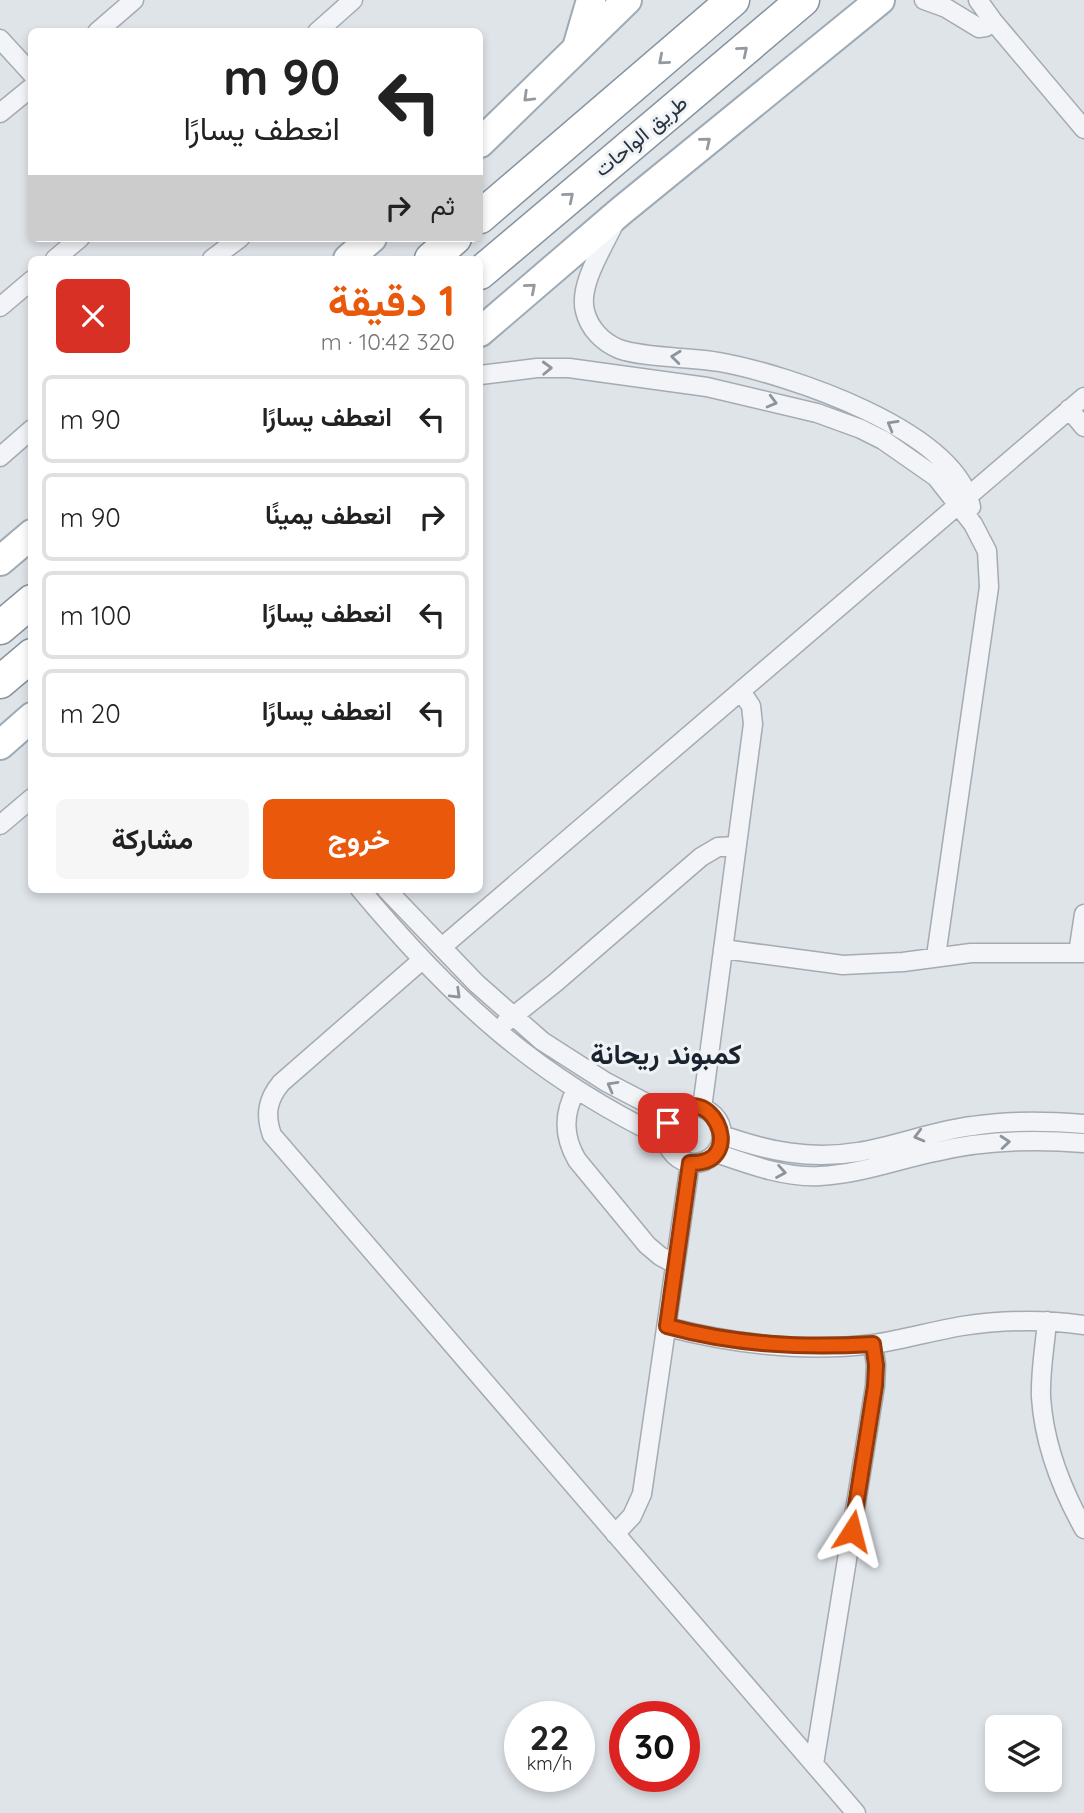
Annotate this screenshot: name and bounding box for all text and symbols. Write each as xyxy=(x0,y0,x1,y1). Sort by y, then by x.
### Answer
text: 90 m xyxy=(223,46,340,107)
one-way arrow xyxy=(734,47,747,59)
one-way arrow xyxy=(658,52,671,64)
icon: left xyxy=(364,56,455,147)
one-way arrow xyxy=(523,89,536,102)
street label: طريق الواحات xyxy=(589,89,693,182)
text: انعطف يسارًا xyxy=(184,108,340,148)
one-way arrow xyxy=(697,138,710,150)
icon: right xyxy=(379,189,417,227)
text: ثم xyxy=(431,189,455,222)
one-way arrow xyxy=(560,193,573,205)
text: 1 دقيقة xyxy=(328,274,455,327)
button: close xyxy=(56,279,130,353)
one-way arrow xyxy=(523,284,536,296)
text: 320 m · 10:42 xyxy=(321,327,455,356)
one-way arrow xyxy=(671,349,682,364)
one-way arrow xyxy=(542,361,553,376)
one-way arrow xyxy=(766,394,778,408)
text: انعطف يسارًا xyxy=(262,400,392,433)
icon: left xyxy=(413,400,451,438)
text: 90 m xyxy=(60,403,121,436)
one-way arrow xyxy=(886,420,899,433)
text: انعطف يمينًا xyxy=(265,498,392,531)
icon: right xyxy=(413,498,451,536)
text: 90 m xyxy=(60,501,121,534)
text: انعطف يسارًا xyxy=(262,596,392,629)
icon: left xyxy=(413,596,451,634)
text: 100 m xyxy=(60,599,131,632)
text: انعطف يسارًا xyxy=(262,694,392,727)
icon: left xyxy=(413,694,451,732)
text: 20 m xyxy=(60,697,121,730)
button: مشاركة xyxy=(56,799,249,879)
button: خروج xyxy=(263,799,455,879)
one-way arrow xyxy=(448,985,461,998)
district label: كمبوند ريحانة xyxy=(590,1036,742,1072)
one-way arrow xyxy=(607,1081,619,1094)
pin xyxy=(638,1093,698,1153)
icon: arrive xyxy=(649,1104,687,1142)
one-way arrow xyxy=(913,1128,925,1143)
one-way arrow xyxy=(1000,1135,1011,1150)
one-way arrow xyxy=(775,1163,787,1178)
position arrow xyxy=(815,1494,889,1568)
speed limit sign: 30 xyxy=(609,1701,700,1792)
text: 22 xyxy=(530,1715,569,1759)
map controls xyxy=(985,1715,1062,1792)
button: layers xyxy=(985,1715,1062,1792)
text: km/h xyxy=(527,1752,572,1775)

